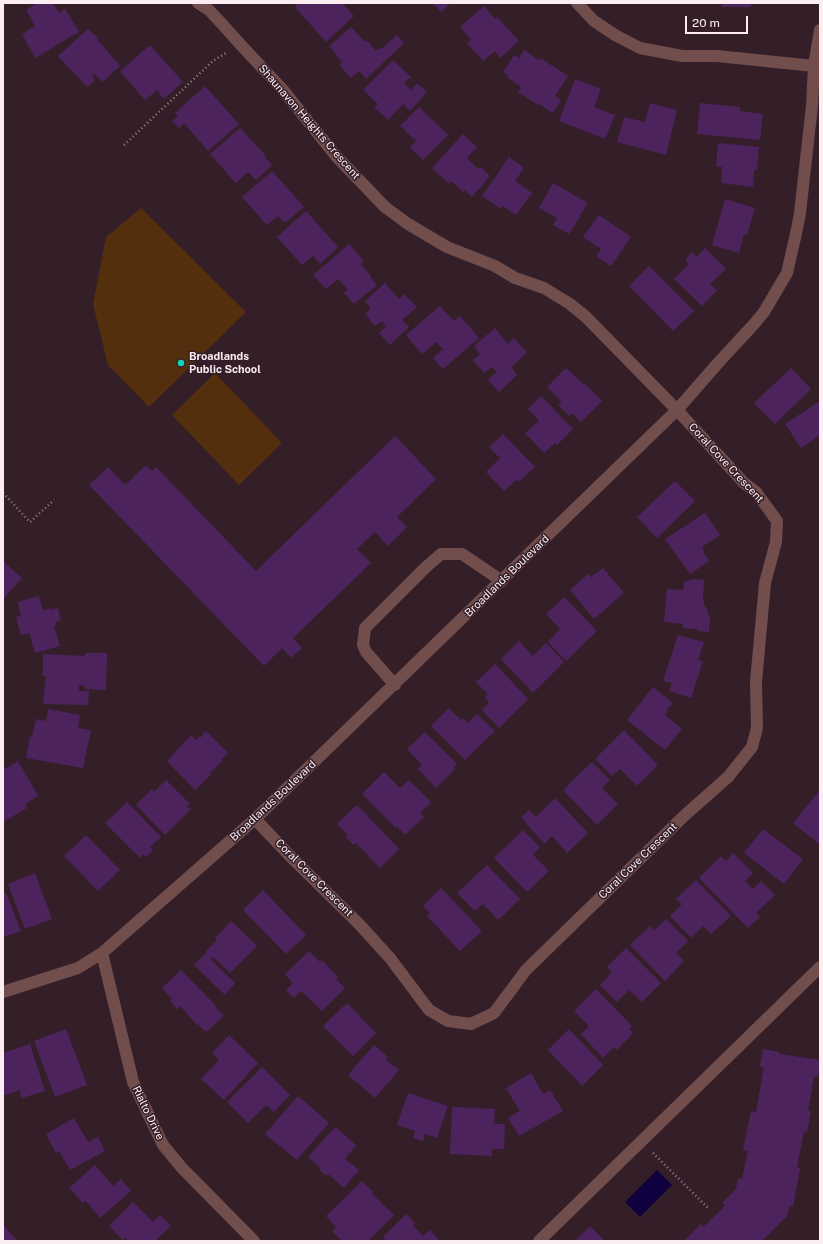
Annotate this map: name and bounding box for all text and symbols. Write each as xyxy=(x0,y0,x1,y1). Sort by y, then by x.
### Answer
scale bar xyxy=(687,8,750,34)
text: 20 m xyxy=(692,16,720,30)
street label: Shaunavon Heights Crescent xyxy=(255,62,363,182)
place label: Broadlands Public School xyxy=(189,350,261,376)
marker: Broadlands Public School xyxy=(176,358,186,368)
street label: Coral Cove Crescent xyxy=(686,420,766,506)
street label: Broadlands Boulevard xyxy=(462,532,552,620)
street label: Broadlands Boulevard xyxy=(227,758,319,844)
street label: Coral Cove Crescent xyxy=(596,820,680,902)
street label: Coral Cove Crescent xyxy=(273,837,355,919)
street label: Rialto Drive xyxy=(129,1084,167,1142)

